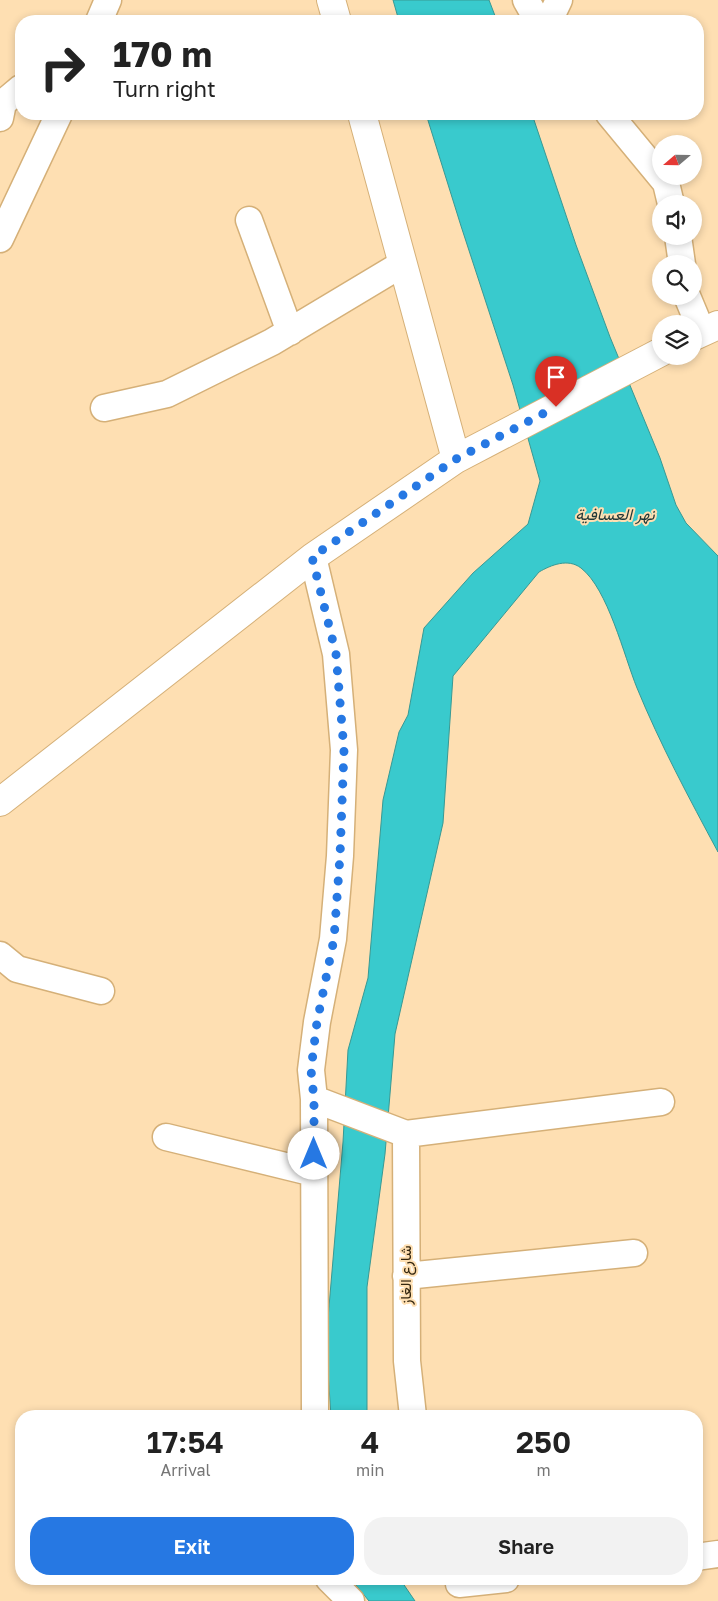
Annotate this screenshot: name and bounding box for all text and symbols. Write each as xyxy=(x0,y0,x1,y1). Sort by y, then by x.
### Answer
text: 170 m xyxy=(113,33,212,75)
icon: right xyxy=(30,35,95,100)
text: Turn right xyxy=(113,75,216,102)
north arrow xyxy=(652,135,702,185)
map controls xyxy=(652,135,702,365)
button: sound xyxy=(652,195,702,245)
button: search xyxy=(652,255,702,305)
button: layers xyxy=(652,315,702,365)
pin xyxy=(535,356,577,407)
icon: arrive xyxy=(542,363,570,391)
water label: نهر العسافية xyxy=(575,504,656,525)
position arrow xyxy=(287,1127,339,1179)
street label: شارع الغاز xyxy=(396,1245,417,1306)
text: 17:54 xyxy=(147,1424,224,1460)
text: 4 xyxy=(361,1424,380,1460)
text: 250 xyxy=(516,1424,571,1460)
text: Arrival xyxy=(160,1460,211,1480)
text: min xyxy=(356,1460,384,1480)
text: m xyxy=(537,1460,551,1480)
button: Exit xyxy=(30,1517,354,1575)
button: Share xyxy=(364,1517,688,1575)

